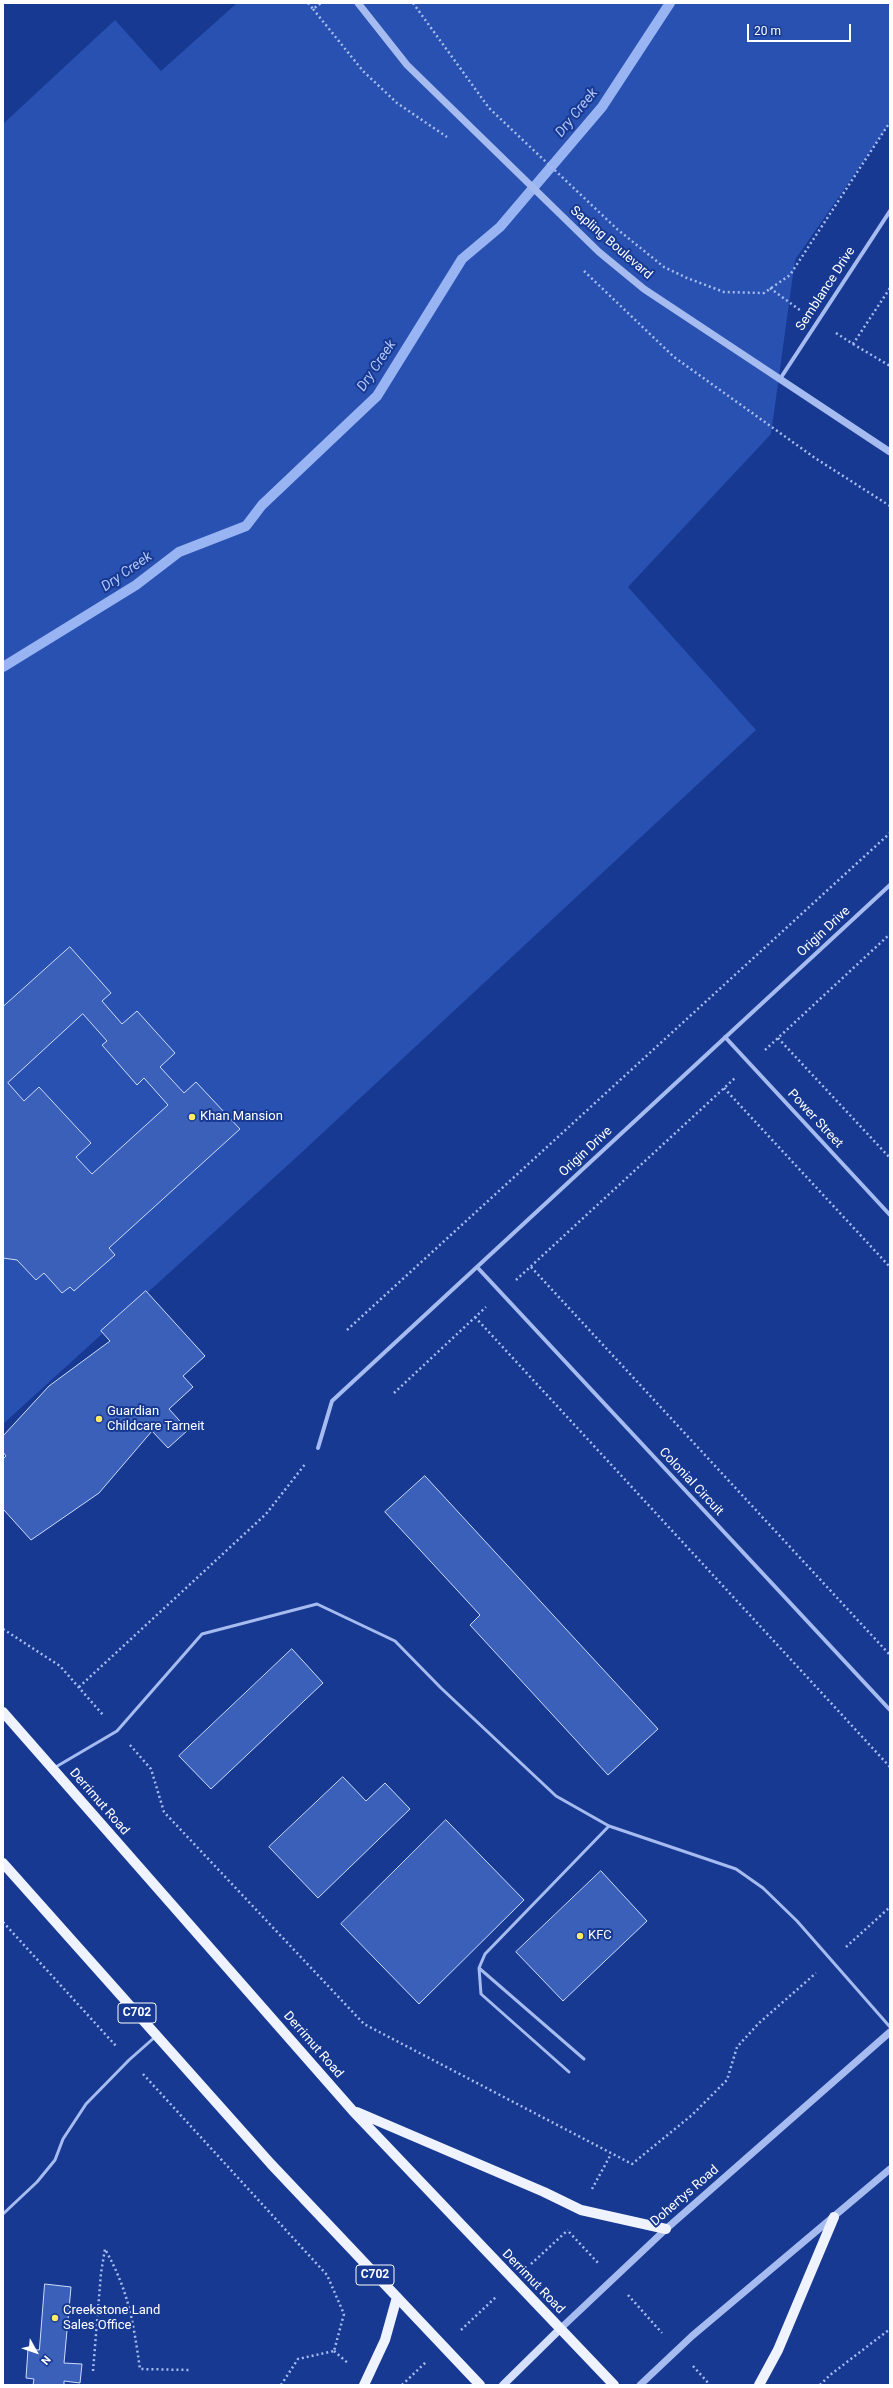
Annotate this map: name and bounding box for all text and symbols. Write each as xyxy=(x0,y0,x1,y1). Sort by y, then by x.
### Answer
scale bar xyxy=(749,16,853,42)
text: 20 m xyxy=(754,24,781,38)
water label: Dry Creek xyxy=(552,85,602,141)
street label: Sapling Boulevard xyxy=(567,203,655,283)
street label: Semblance Drive xyxy=(793,244,859,334)
water label: Dry Creek xyxy=(354,337,400,395)
water label: Dry Creek xyxy=(98,548,156,596)
street label: Origin Drive xyxy=(794,904,854,960)
street label: Power Street xyxy=(784,1087,846,1151)
place label: Khan Mansion xyxy=(200,1109,283,1125)
marker: Khan Mansion xyxy=(187,1112,197,1122)
street label: Origin Drive xyxy=(556,1124,616,1180)
place label: Guardian Childcare Tarneit xyxy=(107,1404,205,1435)
marker: Guardian Childcare Tarneit xyxy=(94,1414,104,1424)
street label: Colonial Circuit xyxy=(655,1445,727,1519)
street label: Derrimut Road xyxy=(66,1765,132,1839)
place label: KFC xyxy=(588,1928,612,1944)
marker: KFC xyxy=(575,1931,585,1941)
road number: C702 xyxy=(118,2003,156,2023)
street label: Derrimut Road xyxy=(280,2008,346,2082)
street label: Dohertys Road xyxy=(648,2162,722,2230)
street label: Derrimut Road xyxy=(498,2247,568,2317)
road number: C702 xyxy=(356,2265,394,2285)
place label: Creekstone Land Sales Office xyxy=(63,2303,160,2334)
marker: Creekstone Land Sales Office xyxy=(50,2313,60,2323)
north arrow xyxy=(16,2332,56,2372)
text: N xyxy=(38,2353,53,2367)

